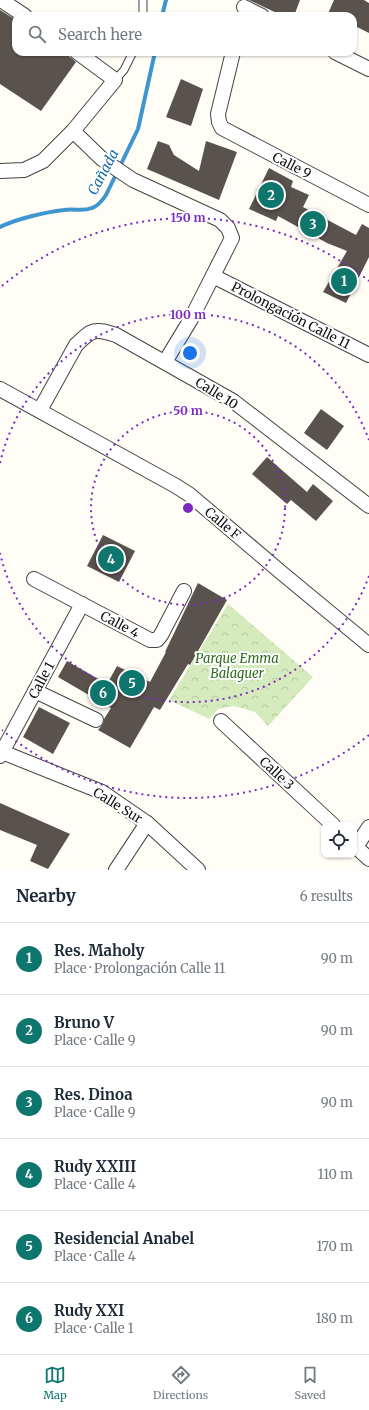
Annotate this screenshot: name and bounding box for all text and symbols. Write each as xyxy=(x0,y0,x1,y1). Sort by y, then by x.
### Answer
search box xyxy=(12,12,357,56)
icon: search xyxy=(26,23,48,45)
text: Search here xyxy=(58,25,142,44)
water label: Cañada xyxy=(83,146,123,198)
street label: Calle 9 xyxy=(269,148,314,182)
pin: 2 xyxy=(258,180,284,210)
pin: 3 xyxy=(300,209,326,239)
text: 150 m xyxy=(171,210,206,225)
pin: 1 xyxy=(331,266,357,296)
street label: Prolongación Calle 11 xyxy=(229,278,353,352)
text: 100 m xyxy=(170,307,206,322)
your location xyxy=(180,343,200,363)
street label: Calle 10 xyxy=(192,374,241,413)
text: 50 m xyxy=(173,403,203,418)
centre of rings xyxy=(181,501,195,515)
street label: Calle F xyxy=(201,504,244,543)
pin: 4 xyxy=(98,544,124,574)
street label: Calle 4 xyxy=(97,607,142,642)
park label: Parque Emma Balaguer xyxy=(195,650,279,682)
street label: Calle 1 xyxy=(25,659,58,702)
pin: 5 xyxy=(119,668,145,698)
pin: 6 xyxy=(90,678,116,708)
street label: Calle 3 xyxy=(256,753,297,794)
street label: Calle Sur xyxy=(90,784,146,827)
map controls xyxy=(321,822,357,858)
button: locate xyxy=(321,822,357,858)
text: Nearby xyxy=(16,885,76,907)
text: 6 results xyxy=(300,888,353,905)
text: Res. Maholy xyxy=(54,941,144,960)
text: 1 xyxy=(26,950,32,967)
text: 90 m xyxy=(321,950,353,967)
text: Place · Prolongación Calle 11 xyxy=(54,960,225,977)
text: Bruno V xyxy=(54,1013,114,1032)
text: 2 xyxy=(25,1022,33,1039)
text: 90 m xyxy=(321,1022,353,1039)
text: Place · Calle 9 xyxy=(54,1032,136,1049)
text: Res. Dinoa xyxy=(54,1085,133,1104)
text: 3 xyxy=(25,1094,33,1111)
text: 90 m xyxy=(321,1094,353,1111)
text: Place · Calle 9 xyxy=(54,1104,136,1121)
text: Rudy XXIII xyxy=(54,1157,136,1176)
text: 4 xyxy=(25,1166,33,1183)
text: 110 m xyxy=(318,1166,353,1183)
text: Place · Calle 4 xyxy=(54,1176,136,1193)
text: Residencial Anabel xyxy=(54,1229,194,1248)
text: 5 xyxy=(25,1238,33,1255)
text: 170 m xyxy=(316,1238,353,1255)
text: Place · Calle 4 xyxy=(54,1248,136,1265)
text: Rudy XXI xyxy=(54,1301,124,1320)
text: 6 xyxy=(25,1310,33,1327)
text: 180 m xyxy=(315,1310,353,1327)
text: Place · Calle 1 xyxy=(54,1320,134,1337)
tab: Map xyxy=(43,1364,67,1402)
tab: Directions xyxy=(153,1364,208,1402)
tab: Saved xyxy=(295,1364,326,1402)

